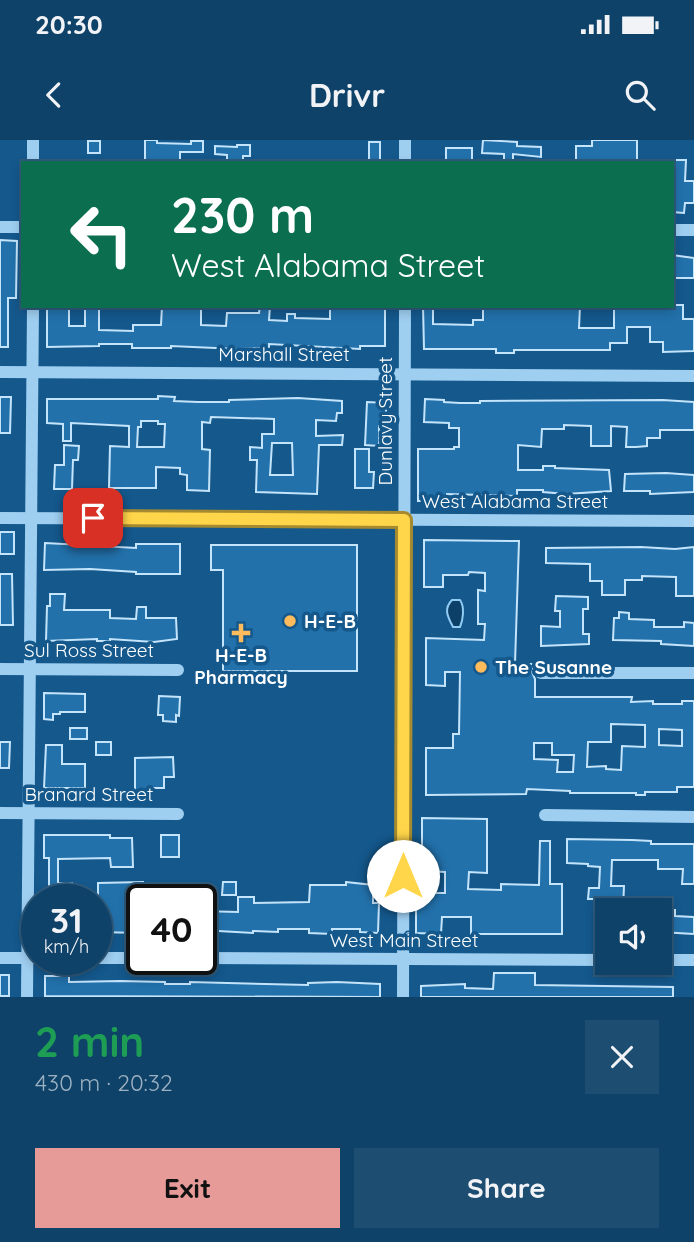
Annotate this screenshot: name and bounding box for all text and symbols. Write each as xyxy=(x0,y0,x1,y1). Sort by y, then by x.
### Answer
text: 20:30 xyxy=(35,8,103,41)
text: Drivr xyxy=(309,75,385,115)
icon: back xyxy=(35,76,73,114)
icon: search xyxy=(621,76,659,114)
text: 230 m xyxy=(171,184,314,245)
icon: left xyxy=(56,189,147,280)
text: West Alabama Street xyxy=(171,245,485,285)
street label: Marshall Street xyxy=(218,342,350,366)
street label: Dunlavy Street xyxy=(373,356,397,486)
pin xyxy=(63,488,123,548)
street label: West Alabama Street xyxy=(422,489,608,513)
icon: arrive xyxy=(74,499,112,537)
place label: H-E-B xyxy=(304,609,356,633)
marker: H-E-B xyxy=(282,613,298,629)
marker: H-E-B Pharmacy xyxy=(233,625,249,641)
street label: Sul Ross Street xyxy=(24,638,154,662)
place label: H-E-B Pharmacy xyxy=(194,643,288,689)
place label: The Susanne xyxy=(495,655,612,679)
marker: The Susanne xyxy=(473,659,489,675)
street label: Branard Street xyxy=(25,782,154,806)
position arrow xyxy=(366,839,440,913)
speed limit sign: 40 xyxy=(126,884,217,975)
text: 31 xyxy=(50,898,83,942)
map controls xyxy=(595,898,672,975)
button: sound xyxy=(595,898,672,975)
street label: West Main Street xyxy=(330,928,478,952)
text: km/h xyxy=(44,935,89,958)
text: 2 min xyxy=(35,1015,144,1068)
button: close xyxy=(585,1020,659,1094)
text: 430 m · 20:32 xyxy=(35,1068,173,1097)
button: Exit xyxy=(35,1148,340,1228)
button: Share xyxy=(354,1148,659,1228)

